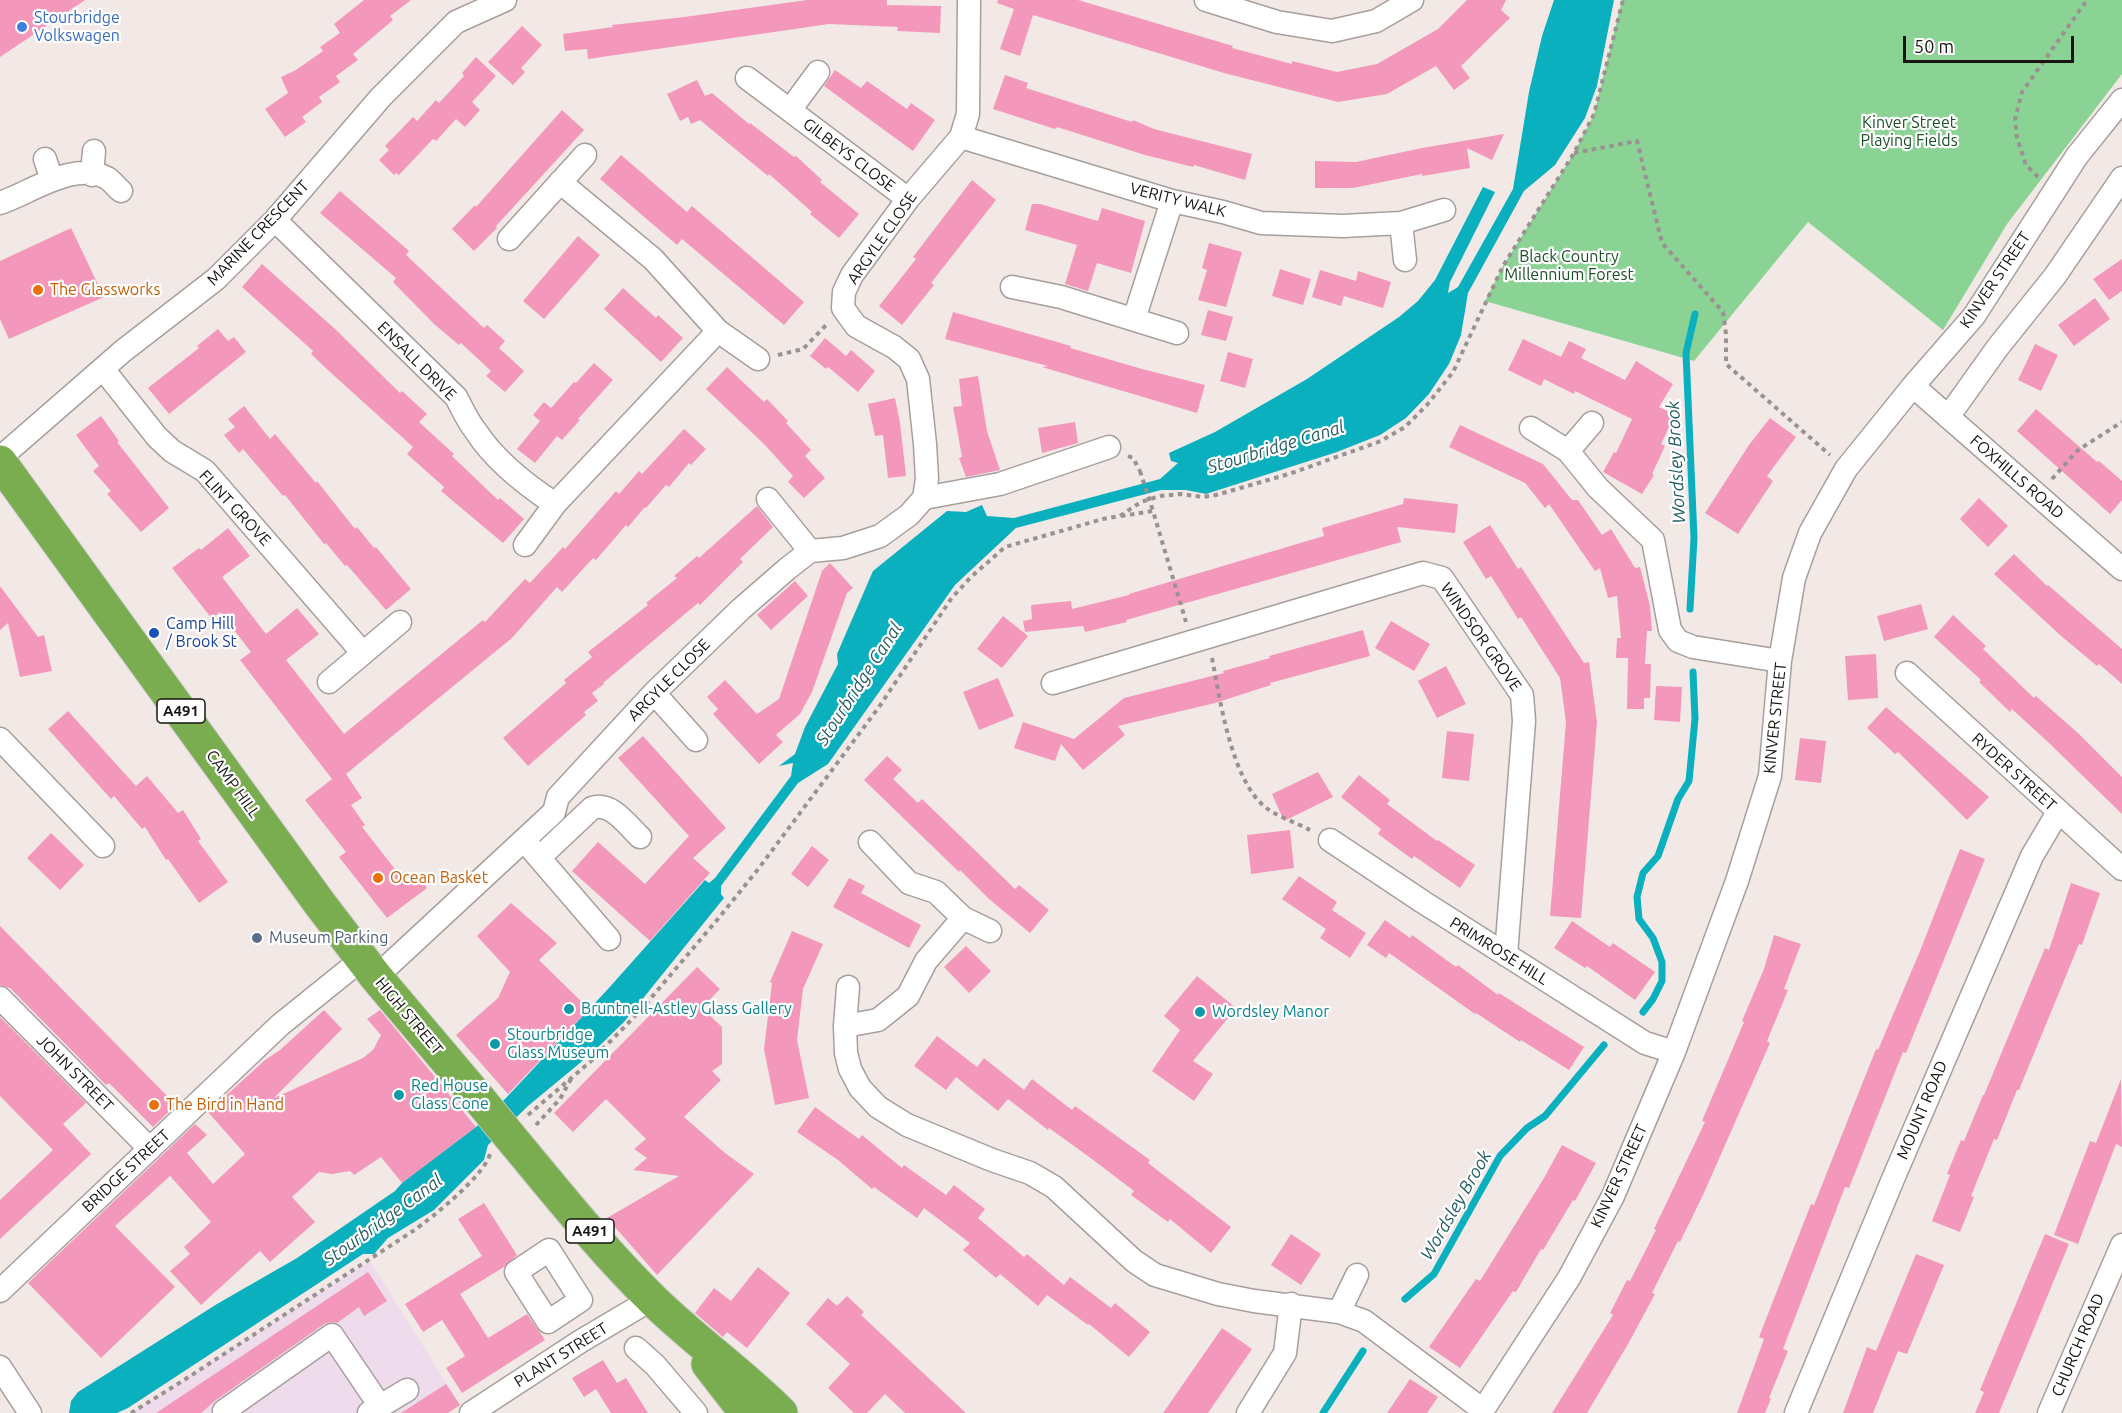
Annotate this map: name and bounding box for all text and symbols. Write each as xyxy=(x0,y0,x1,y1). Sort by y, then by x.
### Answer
place label: Stourbridge Volkswagen xyxy=(34,8,120,46)
marker: Stourbridge Volkswagen xyxy=(15,20,29,34)
scale bar xyxy=(1906,24,2077,62)
text: 50 m xyxy=(1914,36,1954,56)
park label: Kinver Street Playing Fields xyxy=(1860,113,1958,151)
street label: GILBEYS CLOSE xyxy=(799,114,899,196)
street label: MARINE CRESCENT xyxy=(203,176,313,290)
street label: VERITY WALK xyxy=(1128,179,1228,221)
street label: ARGYLE CLOSE xyxy=(843,188,921,288)
street label: KINVER STREET xyxy=(1956,228,2034,332)
park label: Black Country Millennium Forest xyxy=(1504,247,1634,285)
place label: The Glassworks xyxy=(50,280,160,300)
marker: The Glassworks xyxy=(31,283,45,297)
street label: ENSALL DRIVE xyxy=(374,318,460,404)
water label: Wordsley Brook xyxy=(1662,400,1690,524)
water label: Stourbridge Canal xyxy=(1205,416,1347,478)
street label: FOXHILLS ROAD xyxy=(1966,431,2068,523)
street label: FLINT GROVE xyxy=(195,466,275,550)
street label: WINDSOR GROVE xyxy=(1436,579,1526,695)
place label: Camp Hill / Brook St xyxy=(166,614,237,652)
water label: Stourbridge Canal xyxy=(811,619,907,749)
marker: Camp Hill / Brook St xyxy=(147,626,161,640)
street label: ARGYLE CLOSE xyxy=(624,635,714,725)
street label: KINVER STREET xyxy=(1760,661,1790,775)
road number: A491 xyxy=(157,699,205,723)
street label: RYDER STREET xyxy=(1968,729,2060,815)
street label: CAMP HILL xyxy=(202,746,264,822)
place label: Ocean Basket xyxy=(390,868,488,888)
marker: Ocean Basket xyxy=(371,871,385,885)
street label: PRIMROSE HILL xyxy=(1446,913,1552,989)
place label: Museum Parking xyxy=(269,928,388,948)
marker: Museum Parking xyxy=(250,931,264,945)
street label: HIGH STREET xyxy=(371,974,447,1058)
place label: Bruntnell-Astley Glass Gallery xyxy=(581,999,792,1019)
marker: Bruntnell-Astley Glass Gallery xyxy=(562,1002,576,1016)
place label: Wordsley Manor xyxy=(1212,1002,1329,1022)
marker: Wordsley Manor xyxy=(1193,1005,1207,1019)
place label: Stourbridge Glass Museum xyxy=(507,1025,609,1063)
street label: JOHN STREET xyxy=(33,1031,117,1115)
marker: Stourbridge Glass Museum xyxy=(488,1037,502,1051)
street label: MOUNT ROAD xyxy=(1893,1058,1951,1162)
place label: Red House Glass Cone xyxy=(411,1076,489,1114)
marker: Red House Glass Cone xyxy=(392,1088,406,1102)
place label: The Bird in Hand xyxy=(166,1095,284,1115)
marker: The Bird in Hand xyxy=(147,1098,161,1112)
street label: KINVER STREET xyxy=(1587,1121,1651,1231)
street label: BRIDGE STREET xyxy=(78,1125,174,1217)
water label: Wordsley Brook xyxy=(1416,1146,1496,1264)
water label: Stourbridge Canal xyxy=(319,1170,447,1270)
road number: A491 xyxy=(566,1219,614,1243)
street label: CHURCH ROAD xyxy=(2048,1290,2108,1400)
street label: PLANT STREET xyxy=(511,1319,611,1391)

